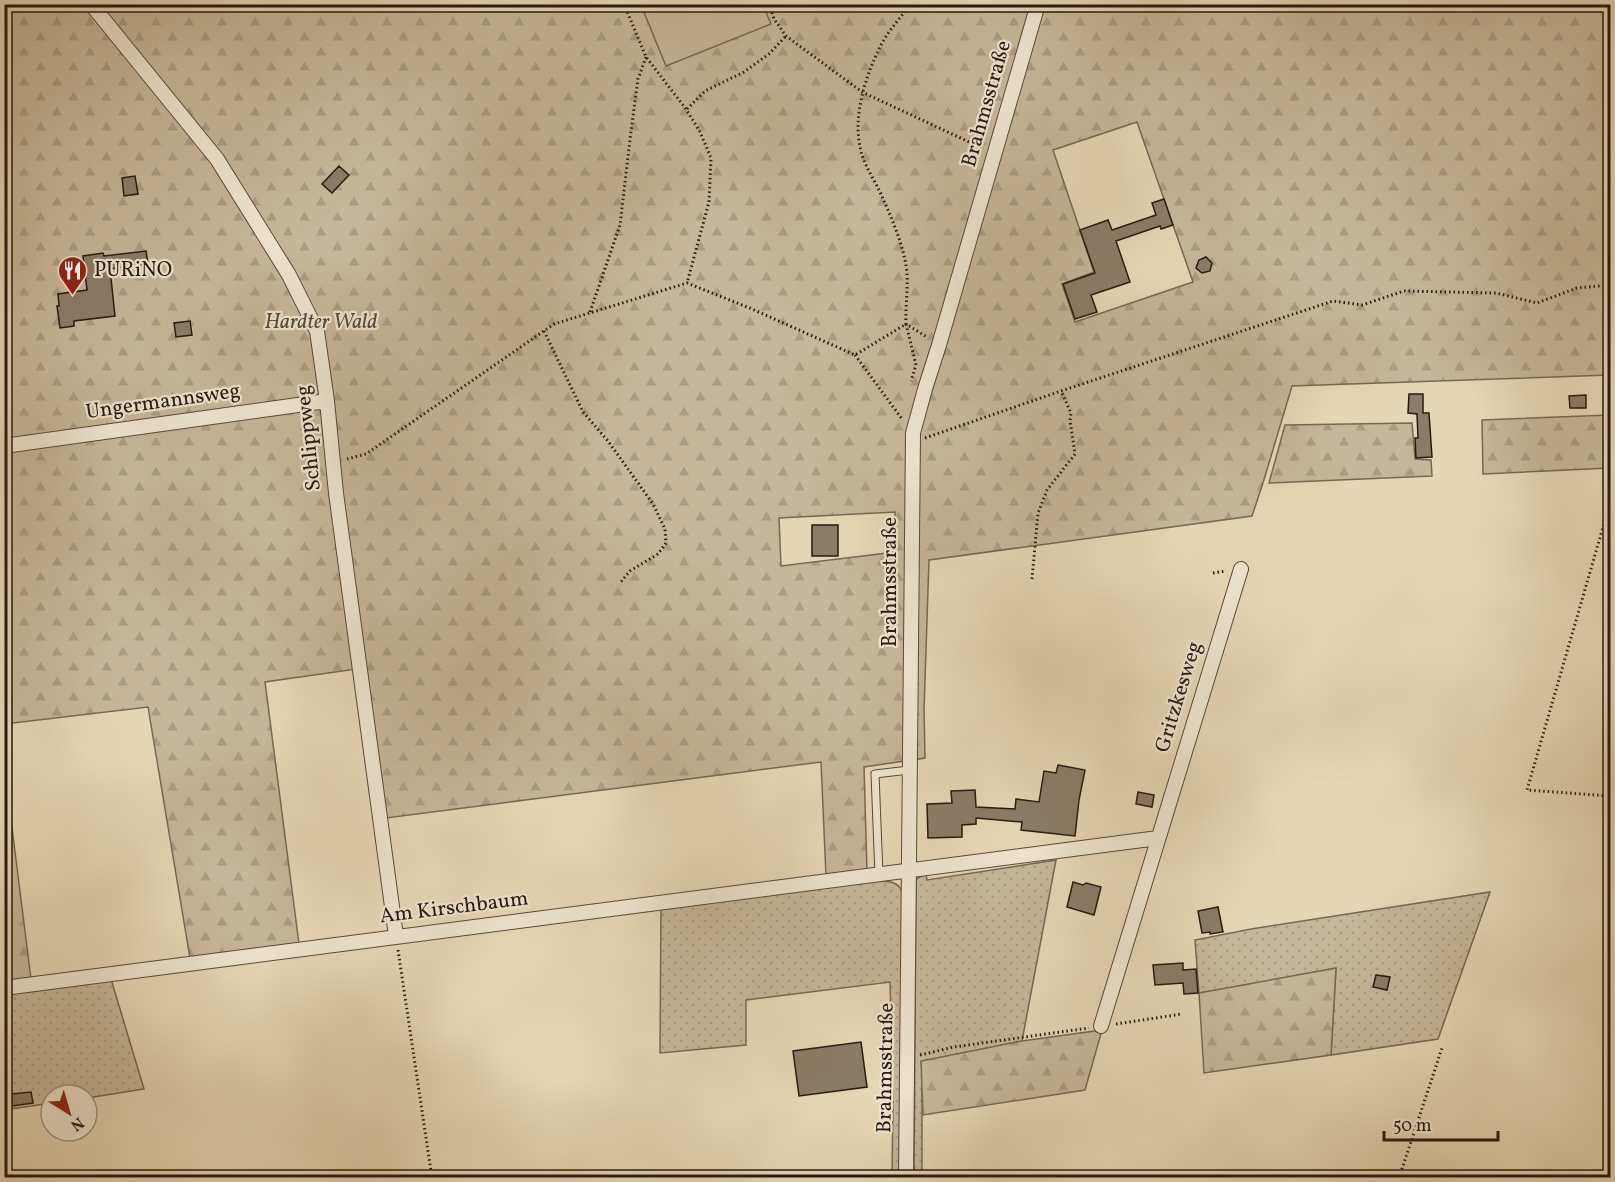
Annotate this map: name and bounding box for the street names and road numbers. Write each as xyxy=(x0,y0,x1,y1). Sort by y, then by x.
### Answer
street label: Brahmsstraße xyxy=(955,37,1019,171)
street label: Ungermannsweg xyxy=(84,377,242,427)
street label: Schlippweg xyxy=(289,384,329,492)
street label: Brahmsstraße xyxy=(876,517,905,647)
street label: Gritzkesweg xyxy=(1148,638,1210,756)
street label: Am Kirschbaum xyxy=(378,884,530,932)
street label: Brahmsstraße xyxy=(870,1002,902,1134)

